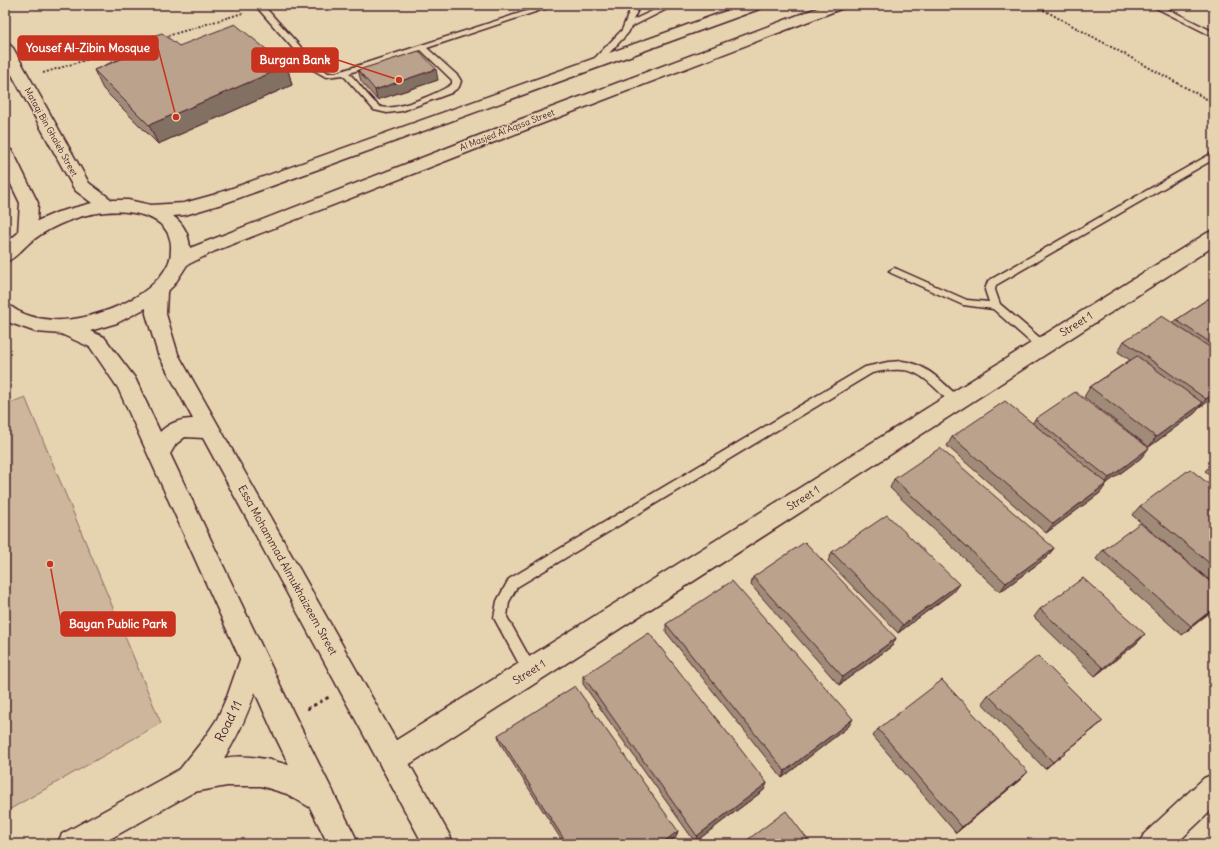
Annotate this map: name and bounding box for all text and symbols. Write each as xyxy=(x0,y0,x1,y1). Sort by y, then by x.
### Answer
callout: Yousef Al-Zibin Mosque xyxy=(18,36,158,60)
text: Yousef Al-Zibin Mosque xyxy=(25,40,151,56)
callout: Burgan Bank xyxy=(252,48,338,72)
text: Burgan Bank xyxy=(260,52,330,68)
street label: Mataqi Bin Ghaleb Street xyxy=(22,85,80,178)
street label: Al Masjed Al Aqssa Street xyxy=(458,106,556,153)
street label: Street 1 xyxy=(1057,308,1095,340)
street label: Essa Mohammad Almukhaizeem Street xyxy=(235,482,341,658)
street label: Street 1 xyxy=(784,482,822,514)
callout: Bayan Public Park xyxy=(61,612,175,636)
text: Bayan Public Park xyxy=(69,616,167,632)
street label: Street 1 xyxy=(510,656,548,688)
street label: Road 11 xyxy=(211,698,246,745)

